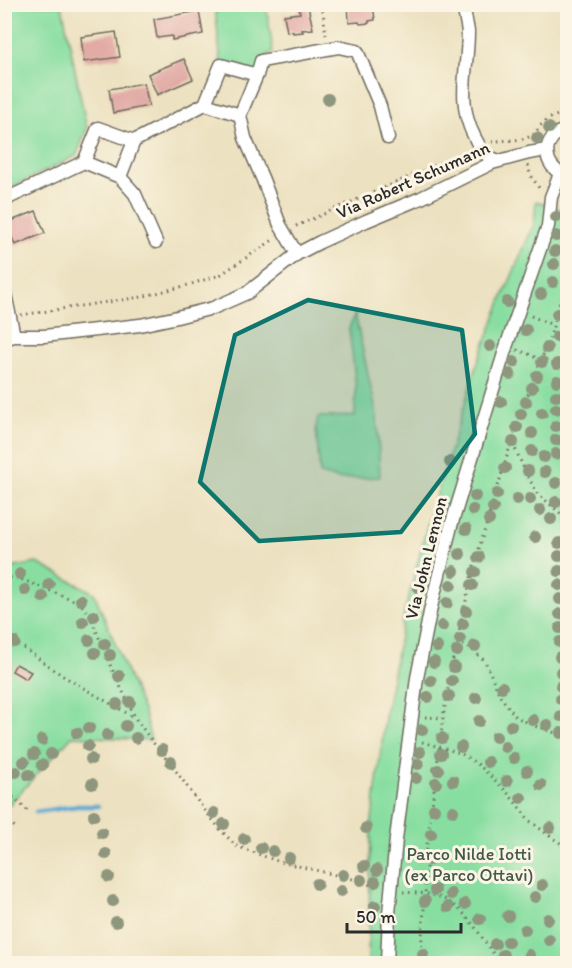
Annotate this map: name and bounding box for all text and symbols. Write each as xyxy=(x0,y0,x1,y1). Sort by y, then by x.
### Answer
street label: Via Robert Schumann xyxy=(333,136,493,224)
street label: Via John Lennon xyxy=(400,494,452,622)
park label: Parco Nilde Iotti (ex Parco Ottavi) xyxy=(405,843,533,886)
scale bar xyxy=(347,896,461,934)
text: 50 m xyxy=(356,906,396,928)

